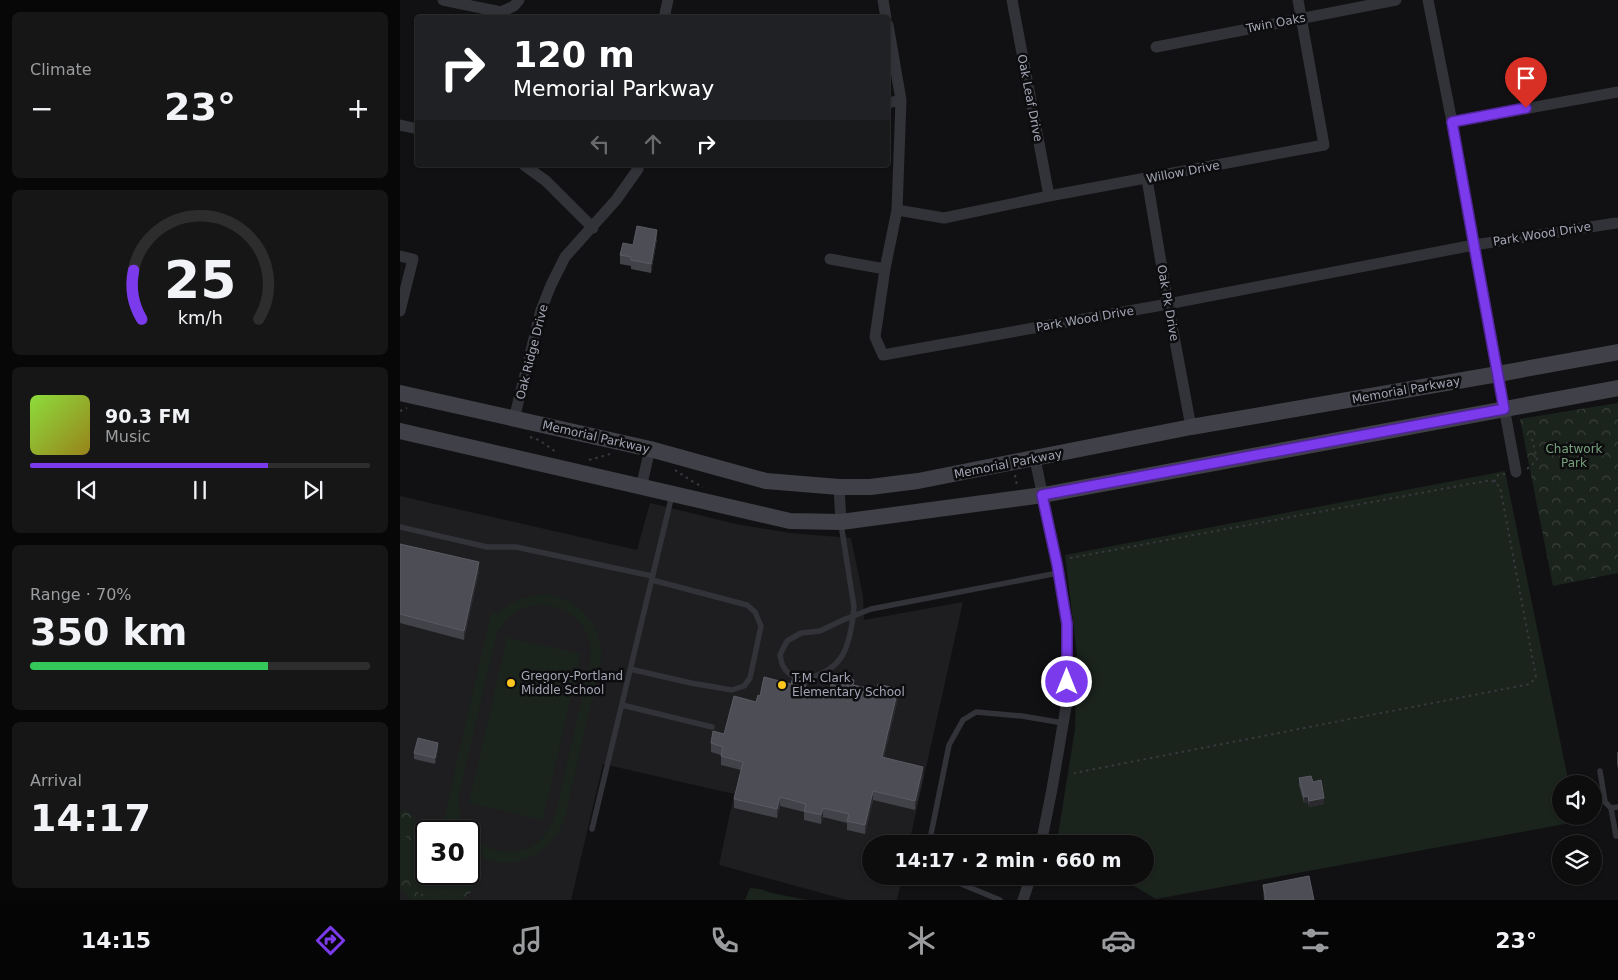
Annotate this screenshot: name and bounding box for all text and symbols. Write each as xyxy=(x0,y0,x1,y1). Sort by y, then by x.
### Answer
street label: Twin Oaks xyxy=(1244,10,1307,36)
icon: right xyxy=(430,35,495,100)
text: 120 m xyxy=(513,35,635,75)
street label: Oak Leaf Drive xyxy=(1015,53,1045,143)
pin xyxy=(1505,57,1547,108)
text: Climate xyxy=(30,60,92,79)
icon: arrive xyxy=(1512,64,1540,92)
text: Memorial Parkway xyxy=(513,76,714,101)
text: 23° xyxy=(164,85,236,129)
text: − xyxy=(30,92,53,125)
text: + xyxy=(347,92,370,125)
icon: left xyxy=(586,130,614,158)
icon: ahead xyxy=(639,130,667,158)
icon: right xyxy=(692,130,720,158)
street label: Willow Drive xyxy=(1145,158,1221,186)
street label: Park Wood Drive xyxy=(1492,219,1592,249)
text: 25 xyxy=(164,250,236,310)
street label: Oak Pk Drive xyxy=(1154,264,1182,342)
street label: Oak Ridge Drive xyxy=(513,303,551,401)
street label: Park Wood Drive xyxy=(1035,304,1135,334)
text: km/h xyxy=(177,307,223,328)
street label: Memorial Parkway xyxy=(1351,374,1461,406)
text: 90.3 FM xyxy=(105,405,190,427)
street label: Memorial Parkway xyxy=(541,418,651,456)
text: Music xyxy=(105,427,151,446)
park label: Chatwork Park xyxy=(1545,442,1603,470)
street label: Memorial Parkway xyxy=(953,447,1063,481)
icon: previous xyxy=(73,476,101,504)
icon: pause xyxy=(186,476,214,504)
icon: next xyxy=(299,476,327,504)
text: Range · 70% xyxy=(30,585,132,604)
text: 350 km xyxy=(30,610,187,654)
position arrow xyxy=(1040,655,1092,707)
place label: Gregory-Portland Middle School xyxy=(521,669,623,697)
place label: T.M. Clark Elementary School xyxy=(791,671,905,699)
marker: Gregory-Portland Middle School xyxy=(505,677,517,689)
marker: T.M. Clark Elementary School xyxy=(776,679,788,691)
text: Arrival xyxy=(30,771,82,790)
map controls xyxy=(1552,775,1602,885)
button: sound xyxy=(1552,775,1602,825)
text: 14:17 xyxy=(30,796,151,840)
speed limit sign: 30 xyxy=(415,820,480,885)
button: layers xyxy=(1552,835,1602,885)
text: 14:17 · 2 min · 660 m xyxy=(894,849,1122,871)
icon: directions xyxy=(313,923,348,958)
icon: music xyxy=(510,923,545,958)
icon: phone xyxy=(707,923,742,958)
icon: climate xyxy=(904,923,939,958)
icon: car xyxy=(1101,923,1136,958)
icon: filters xyxy=(1298,923,1333,958)
text: 14:15 xyxy=(81,928,151,953)
text: 23° xyxy=(1495,928,1537,953)

